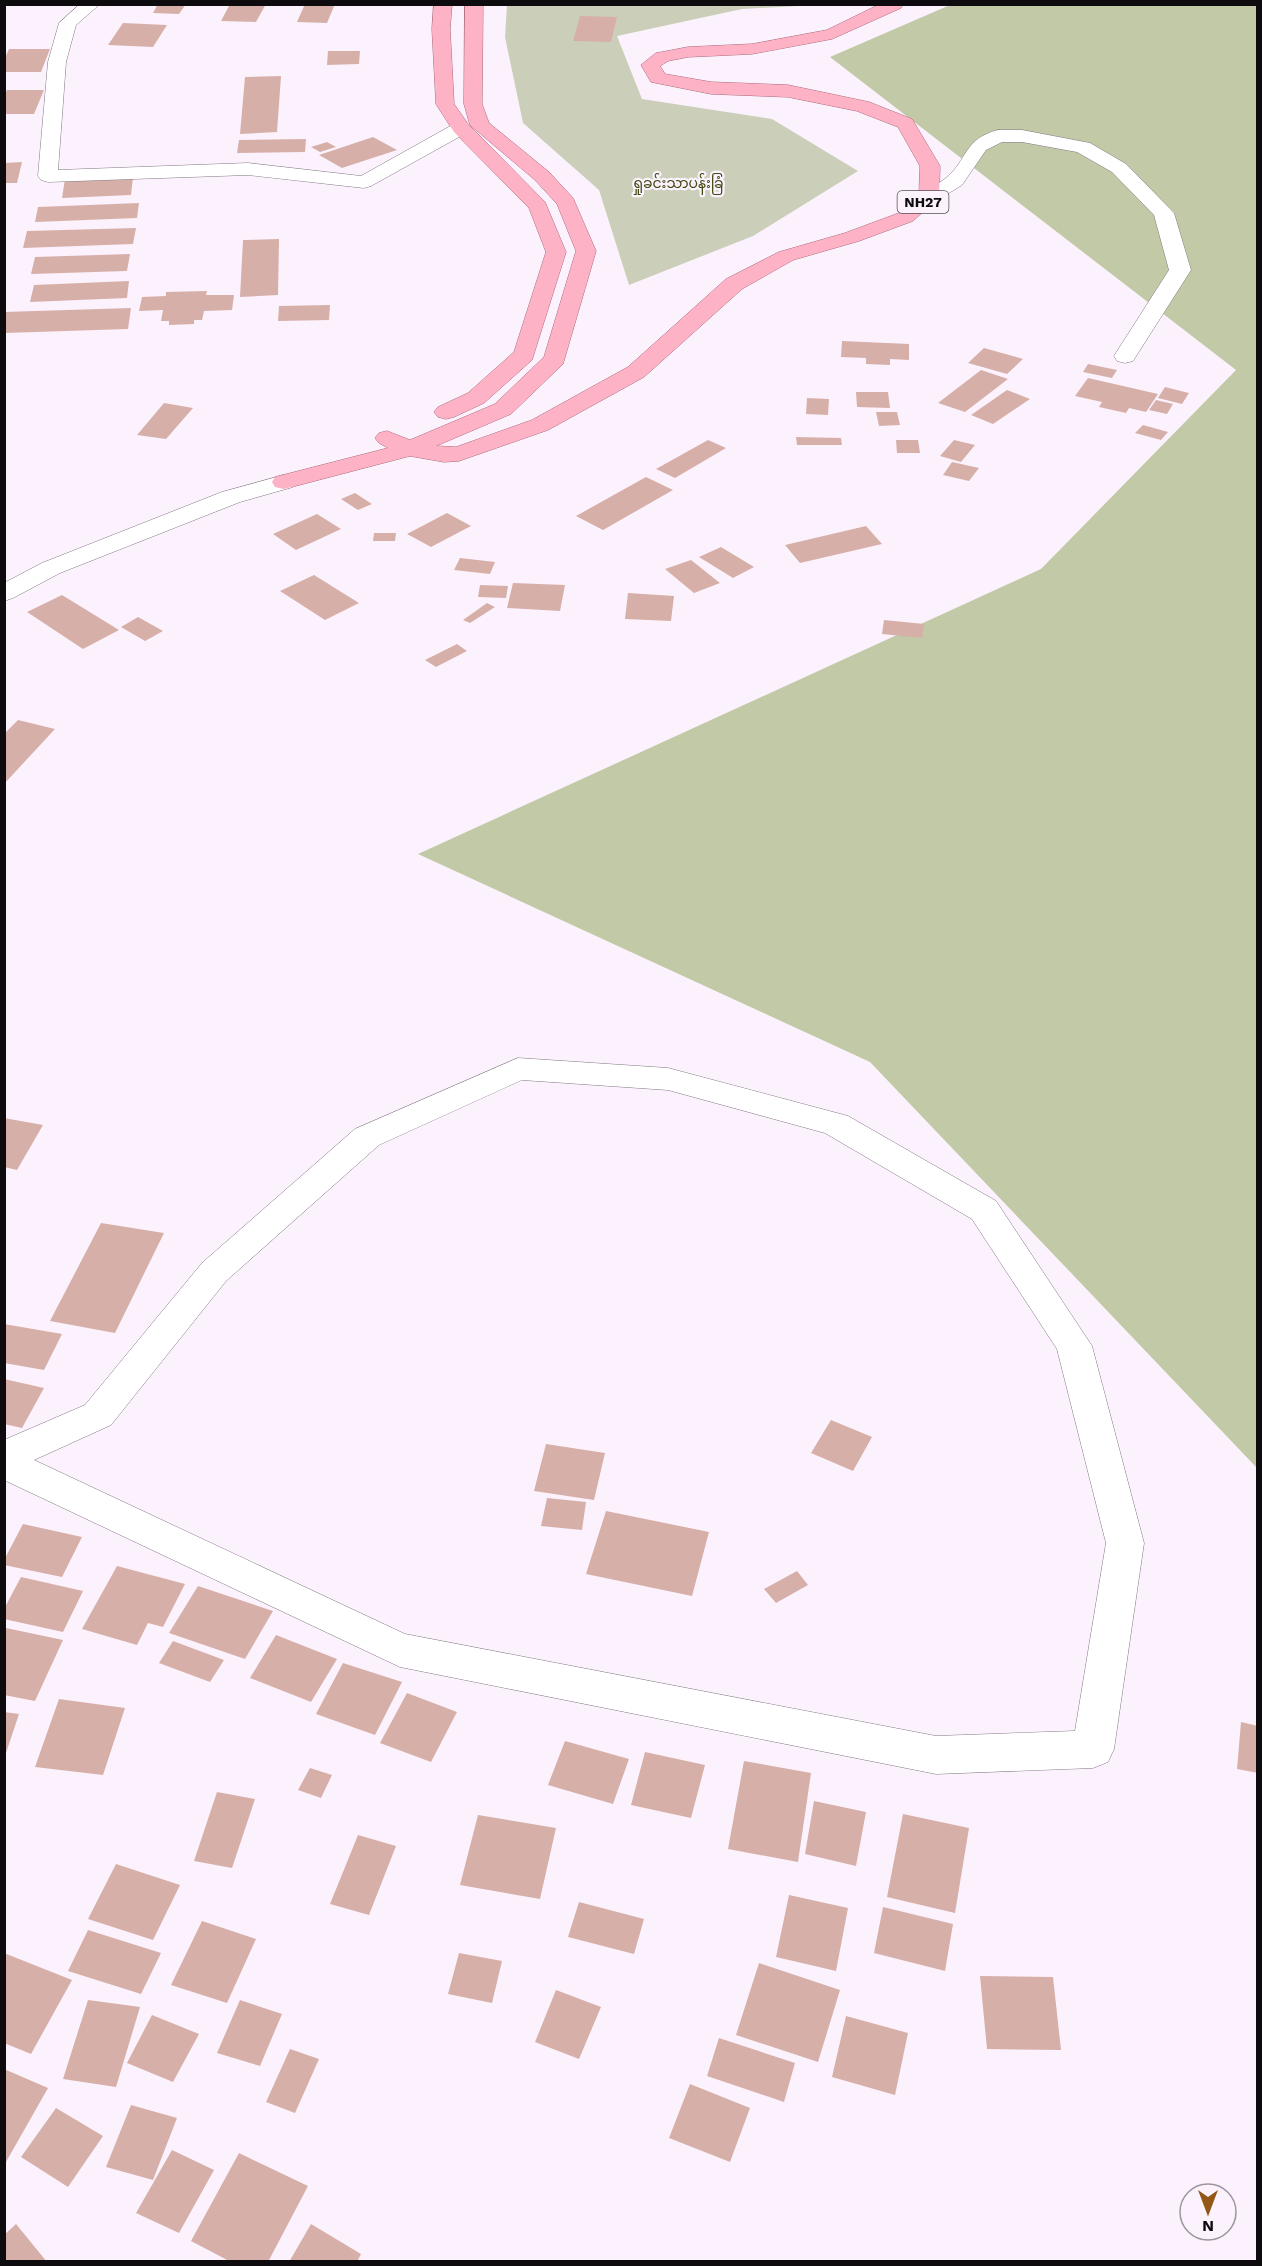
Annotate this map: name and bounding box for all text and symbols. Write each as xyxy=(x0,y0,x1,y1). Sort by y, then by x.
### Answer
park label: ရှုခင်းသာပန်းခြံ xyxy=(632,173,724,195)
road number: NH27 xyxy=(898,191,948,213)
north arrow xyxy=(1178,2182,1238,2242)
text: N xyxy=(1202,2217,1214,2236)

